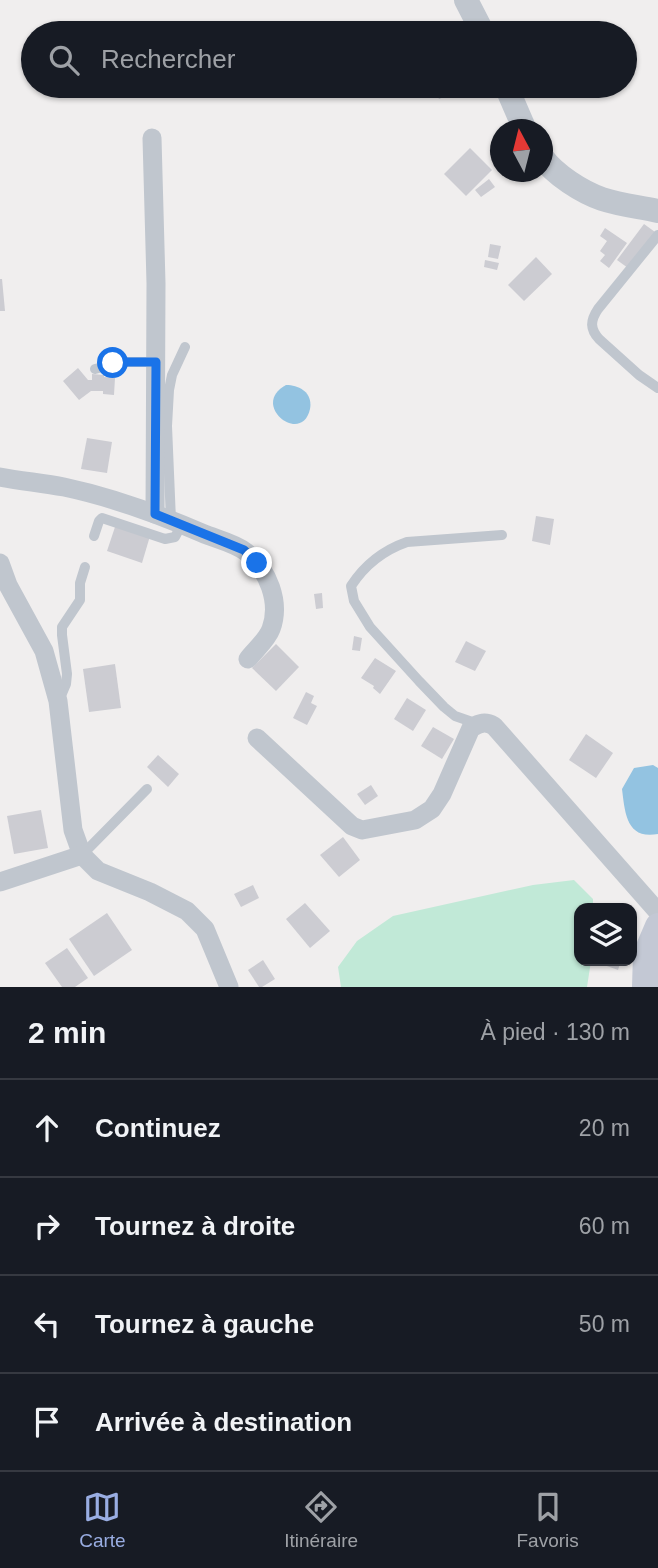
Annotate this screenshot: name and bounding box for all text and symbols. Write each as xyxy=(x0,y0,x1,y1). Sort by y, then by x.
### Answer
search box xyxy=(21,21,637,98)
icon: search xyxy=(45,41,83,79)
text: Rechercher xyxy=(101,44,235,74)
north arrow xyxy=(490,119,553,182)
route start xyxy=(97,347,128,378)
route end xyxy=(241,547,272,578)
map controls xyxy=(574,903,637,966)
button: layers xyxy=(574,903,637,966)
text: 2 min xyxy=(28,1016,106,1049)
text: À pied · 130 m xyxy=(480,1019,630,1045)
icon: ahead xyxy=(28,1109,66,1147)
text: Continuez xyxy=(95,1113,221,1143)
text: 20 m xyxy=(579,1115,630,1141)
icon: right xyxy=(28,1207,66,1245)
text: Tournez à droite xyxy=(95,1211,295,1241)
text: 60 m xyxy=(579,1213,630,1239)
icon: left xyxy=(28,1305,66,1343)
text: Tournez à gauche xyxy=(95,1309,314,1339)
text: 50 m xyxy=(579,1311,630,1337)
icon: arrive xyxy=(28,1403,66,1441)
text: Arrivée à destination xyxy=(95,1407,352,1437)
tab: Carte xyxy=(79,1488,126,1552)
tab: Itinéraire xyxy=(284,1488,358,1552)
tab: Favoris xyxy=(516,1488,579,1552)

